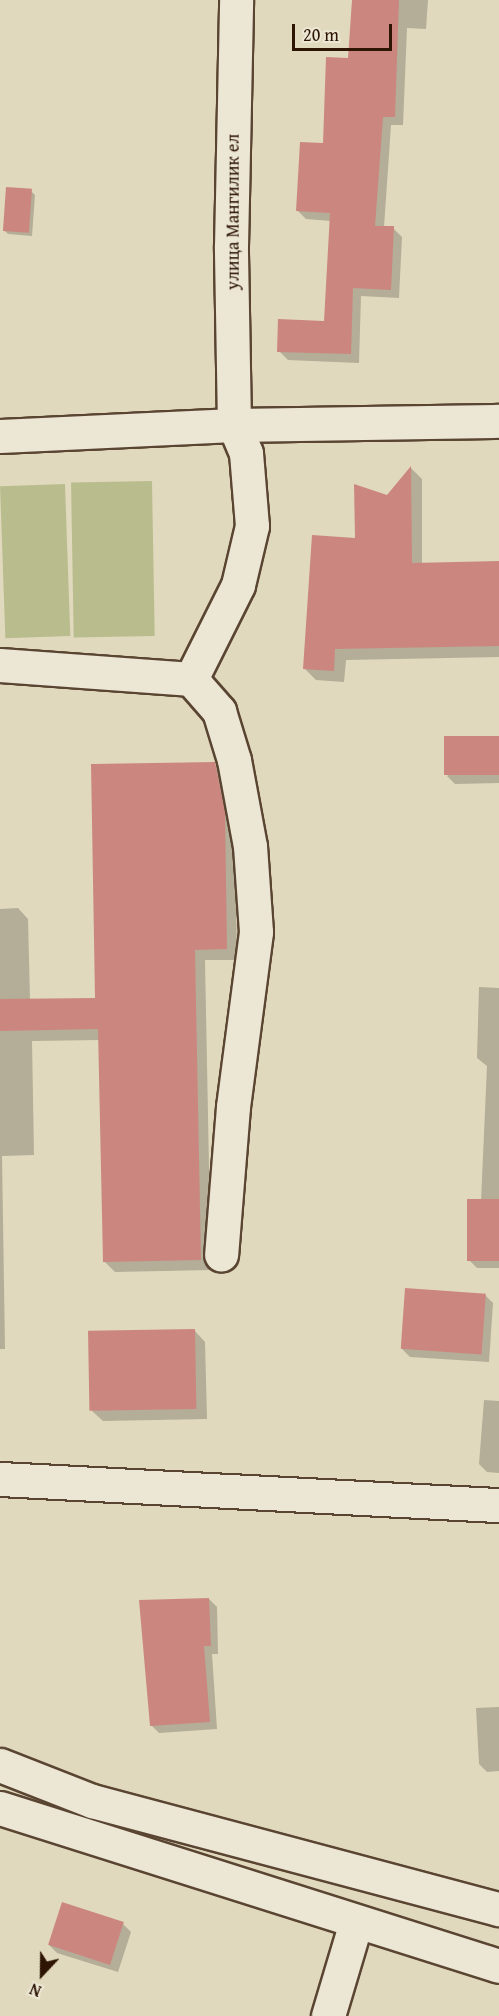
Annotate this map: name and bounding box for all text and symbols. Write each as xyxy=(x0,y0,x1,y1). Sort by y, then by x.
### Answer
scale bar xyxy=(295,12,396,50)
text: 20 m xyxy=(303,21,339,48)
street label: улица Мангилик ел xyxy=(222,134,244,290)
north arrow xyxy=(12,1944,72,2004)
text: N xyxy=(26,1978,45,2004)

